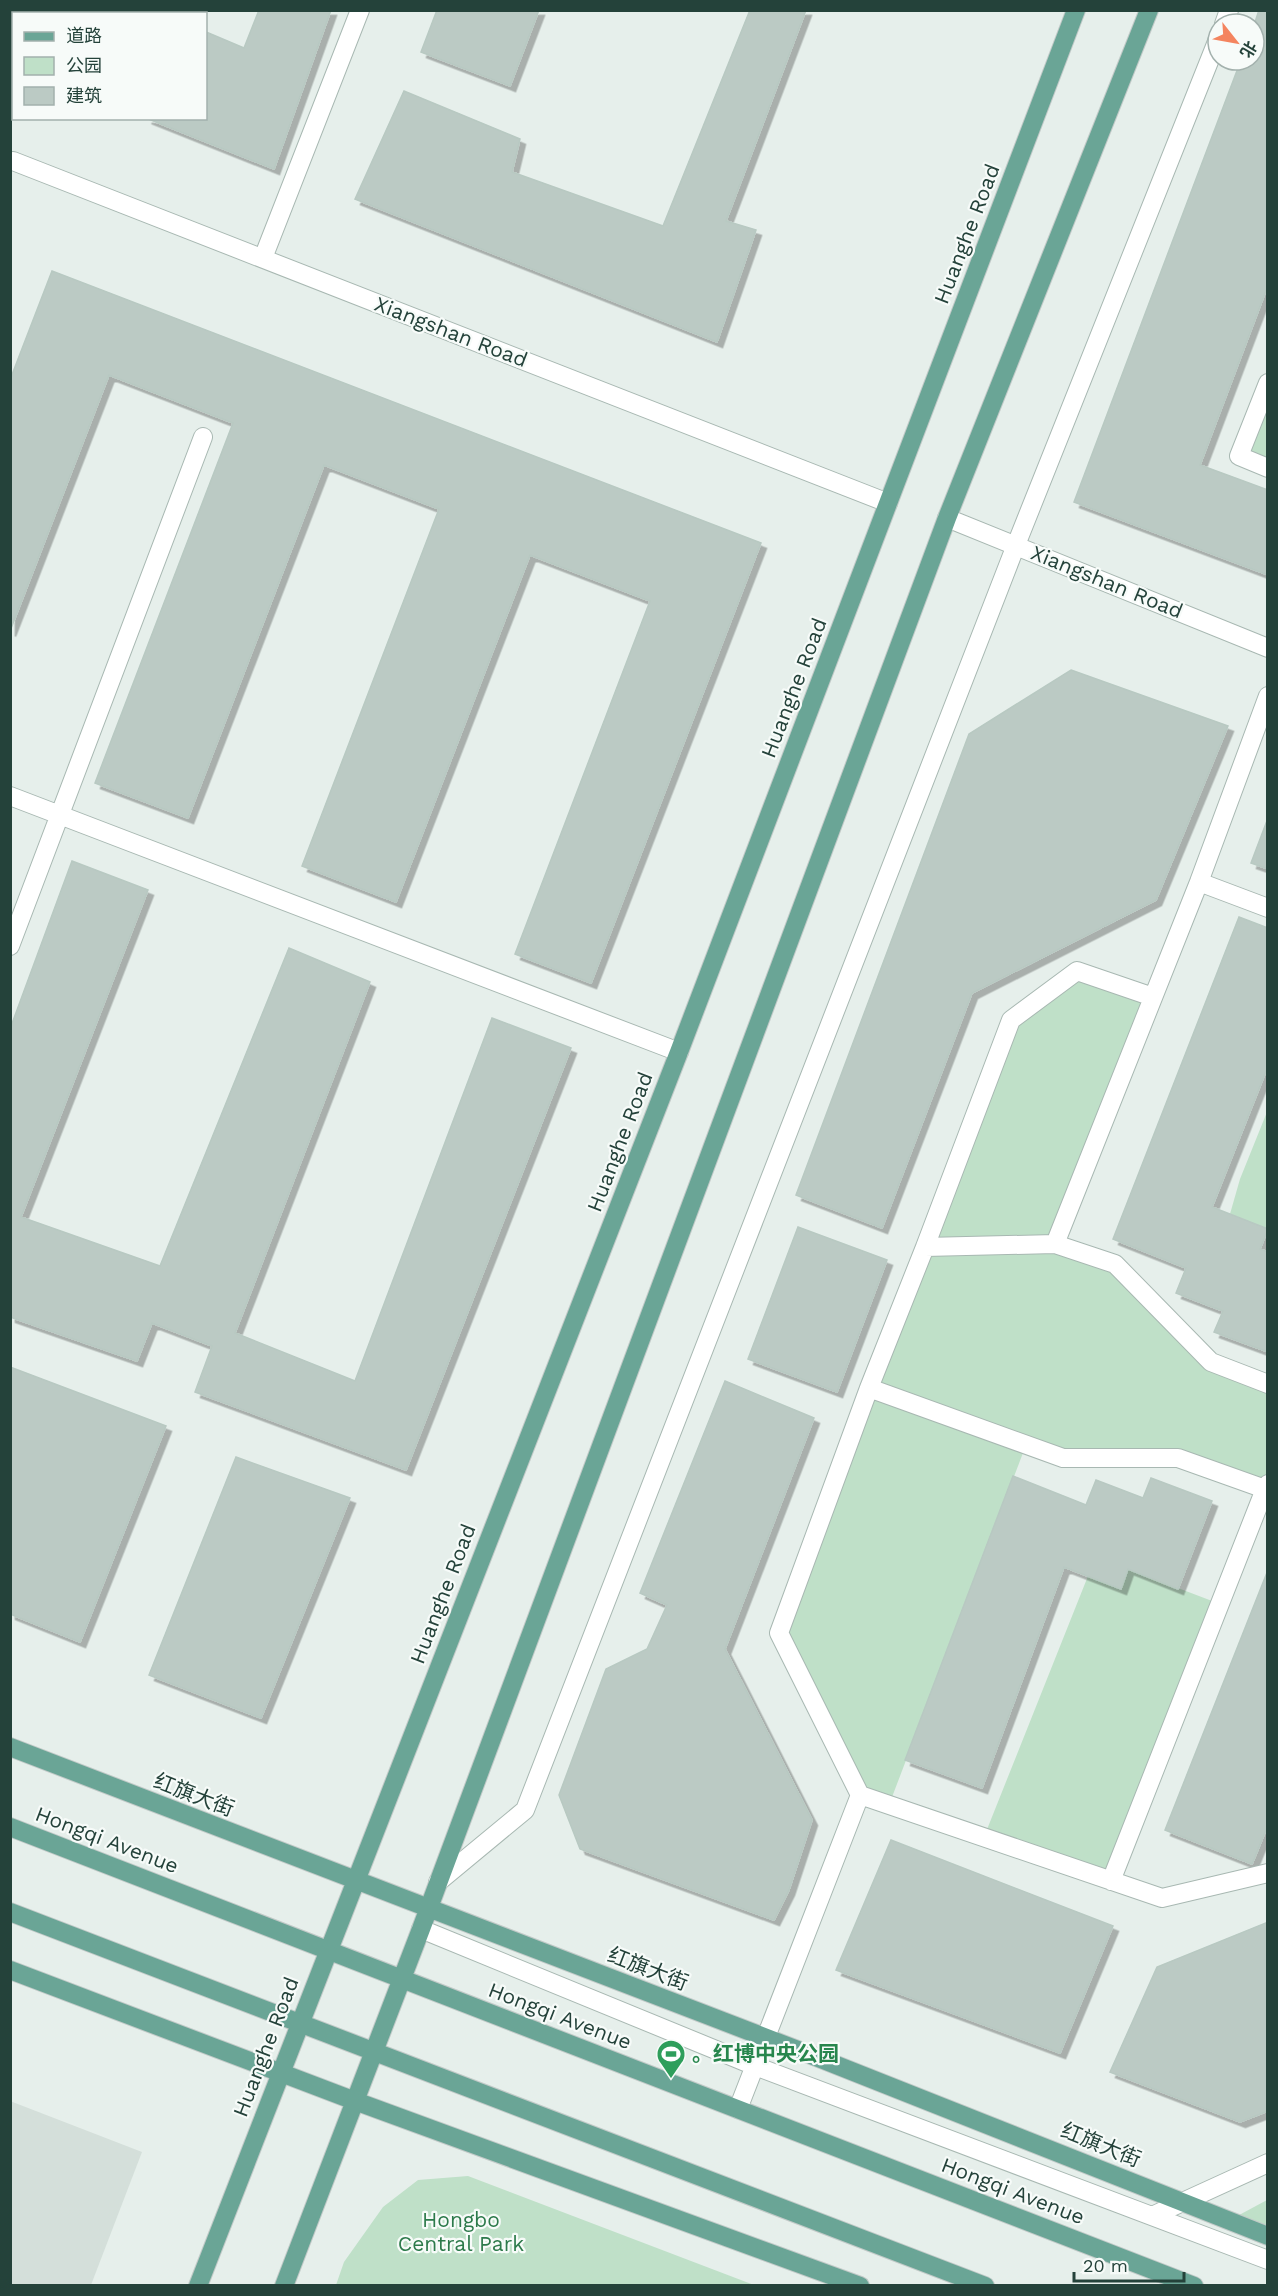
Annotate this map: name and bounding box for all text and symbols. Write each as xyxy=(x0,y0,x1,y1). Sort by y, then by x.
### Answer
legend xyxy=(12,12,207,120)
north arrow xyxy=(1206,12,1266,72)
text: 道路 xyxy=(66,25,102,46)
text: 北 xyxy=(1236,38,1261,61)
text: 公园 xyxy=(66,55,102,76)
text: 建筑 xyxy=(66,85,102,106)
street label: Huanghe Road xyxy=(928,160,1005,307)
street label: Xiangshan Road xyxy=(371,291,531,372)
street label: Xiangshan Road xyxy=(1028,540,1187,623)
street label: Huanghe Road xyxy=(755,614,832,761)
street label: Huanghe Road xyxy=(581,1068,658,1215)
street label: Huanghe Road xyxy=(404,1520,481,1667)
street label: 红旗大街 xyxy=(150,1768,238,1821)
street label: Hongqi Avenue xyxy=(32,1801,182,1878)
street label: 红旗大街 xyxy=(604,1942,692,1995)
street label: Huanghe Road xyxy=(227,1973,304,2120)
street label: Hongqi Avenue xyxy=(485,1977,635,2054)
sports icon: 。红博中央公园 xyxy=(655,2038,687,2080)
place label: 。红博中央公园 xyxy=(692,2041,839,2066)
street label: 红旗大街 xyxy=(1058,2117,1145,2172)
street label: Hongqi Avenue xyxy=(938,2152,1088,2229)
park label: Hongbo Central Park xyxy=(398,2207,524,2256)
scale bar xyxy=(1074,2245,1184,2283)
text: 20 m xyxy=(1083,2255,1128,2276)

